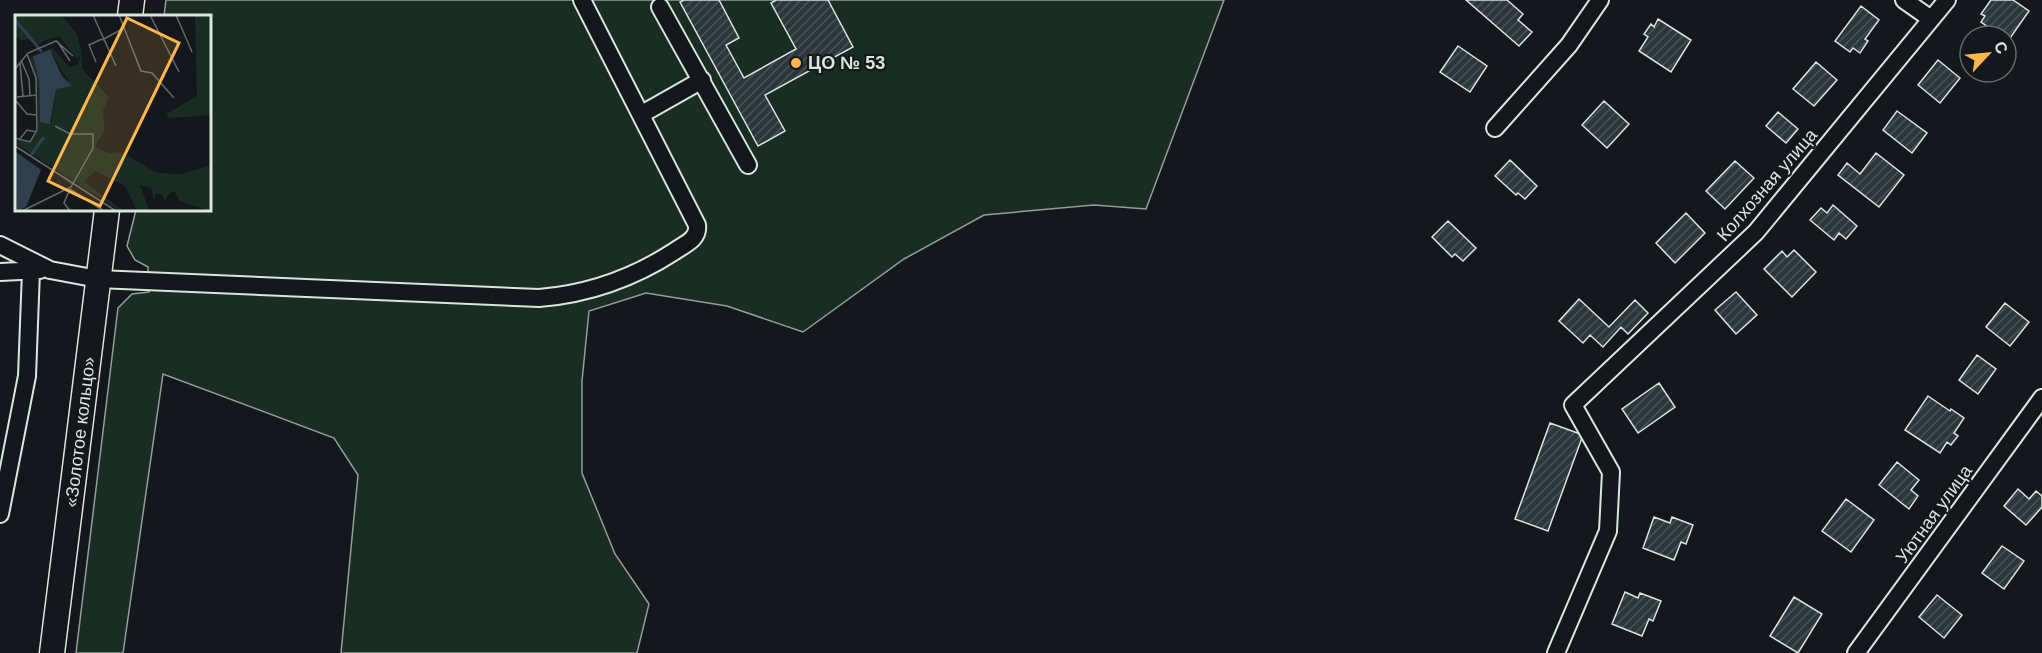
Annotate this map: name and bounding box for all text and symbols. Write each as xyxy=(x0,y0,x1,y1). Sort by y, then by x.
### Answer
inset map xyxy=(15,15,212,212)
north arrow xyxy=(1958,24,2018,84)
text: С xyxy=(1991,39,2011,57)
place label: ЦО № 53 xyxy=(808,53,885,73)
marker: ЦО № 53 xyxy=(789,56,803,70)
street label: Колхозная улица xyxy=(1713,124,1822,245)
street label: «Золотое кольцо» xyxy=(61,356,99,508)
street label: Уютная улица xyxy=(1892,460,1977,567)

